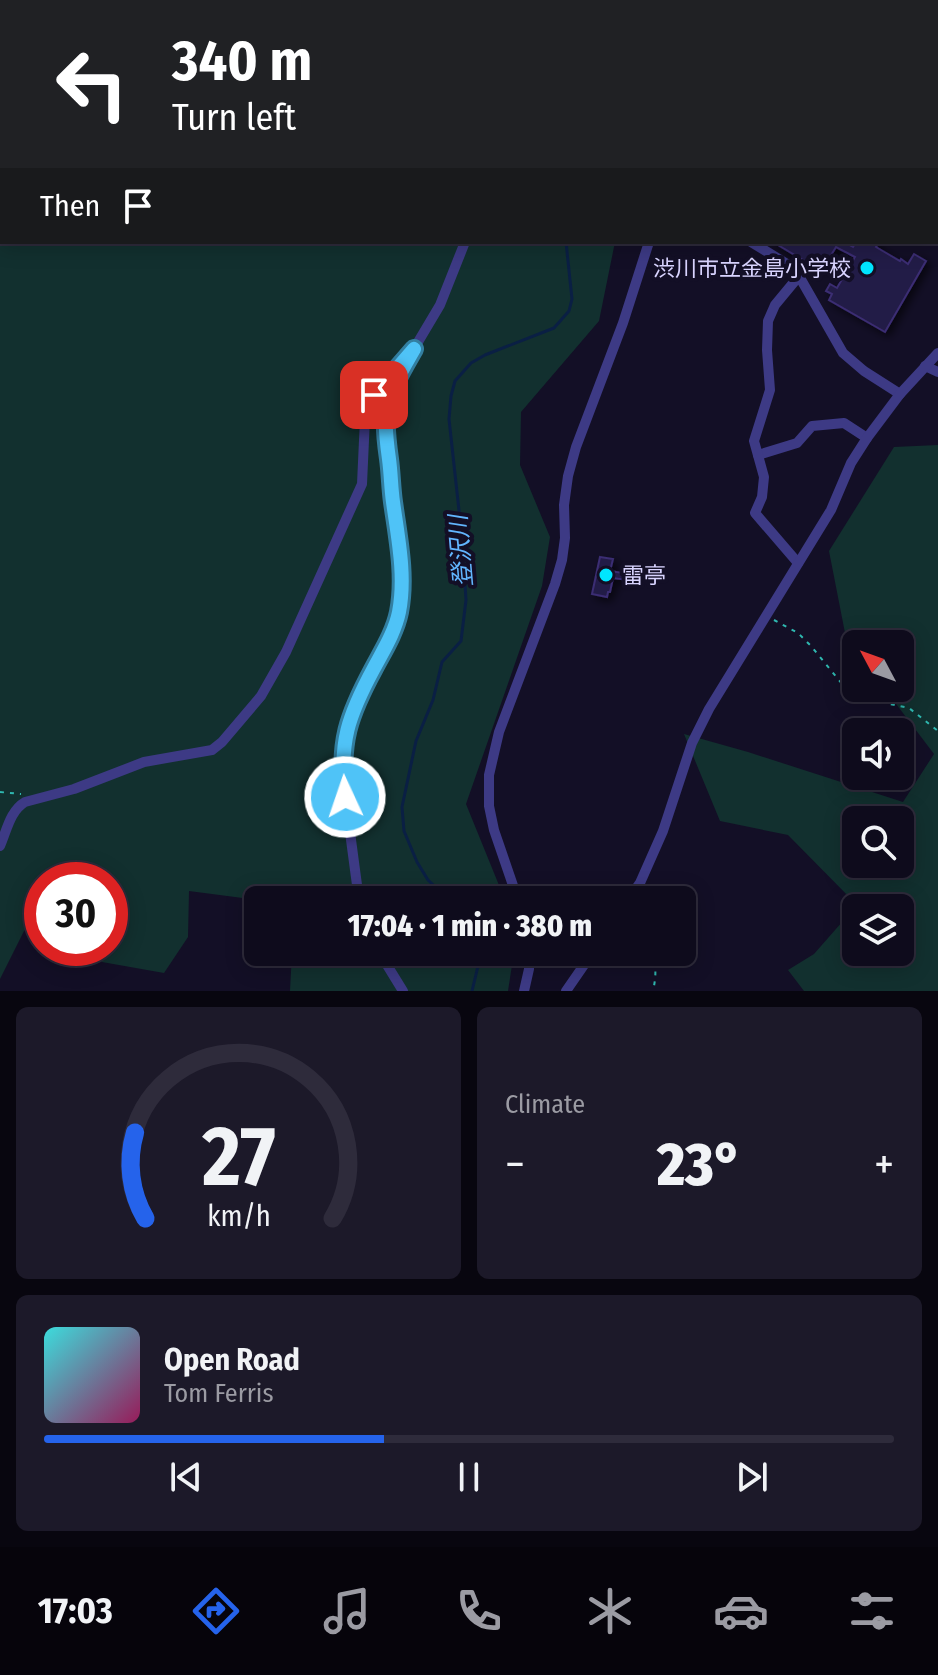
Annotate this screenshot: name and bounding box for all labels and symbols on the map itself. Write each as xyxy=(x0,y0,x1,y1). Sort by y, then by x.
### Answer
place label: 渋川市立金島小学校 xyxy=(653,255,851,282)
marker: 渋川市立金島小学校 xyxy=(858,259,876,277)
pin xyxy=(340,361,408,429)
water label: 登沢川 xyxy=(444,511,478,588)
place label: 雷亭 xyxy=(622,562,666,589)
marker: 雷亭 xyxy=(597,566,615,584)
north arrow xyxy=(842,630,914,702)
position arrow xyxy=(303,755,387,839)
speed limit sign: 30 xyxy=(24,862,128,966)

